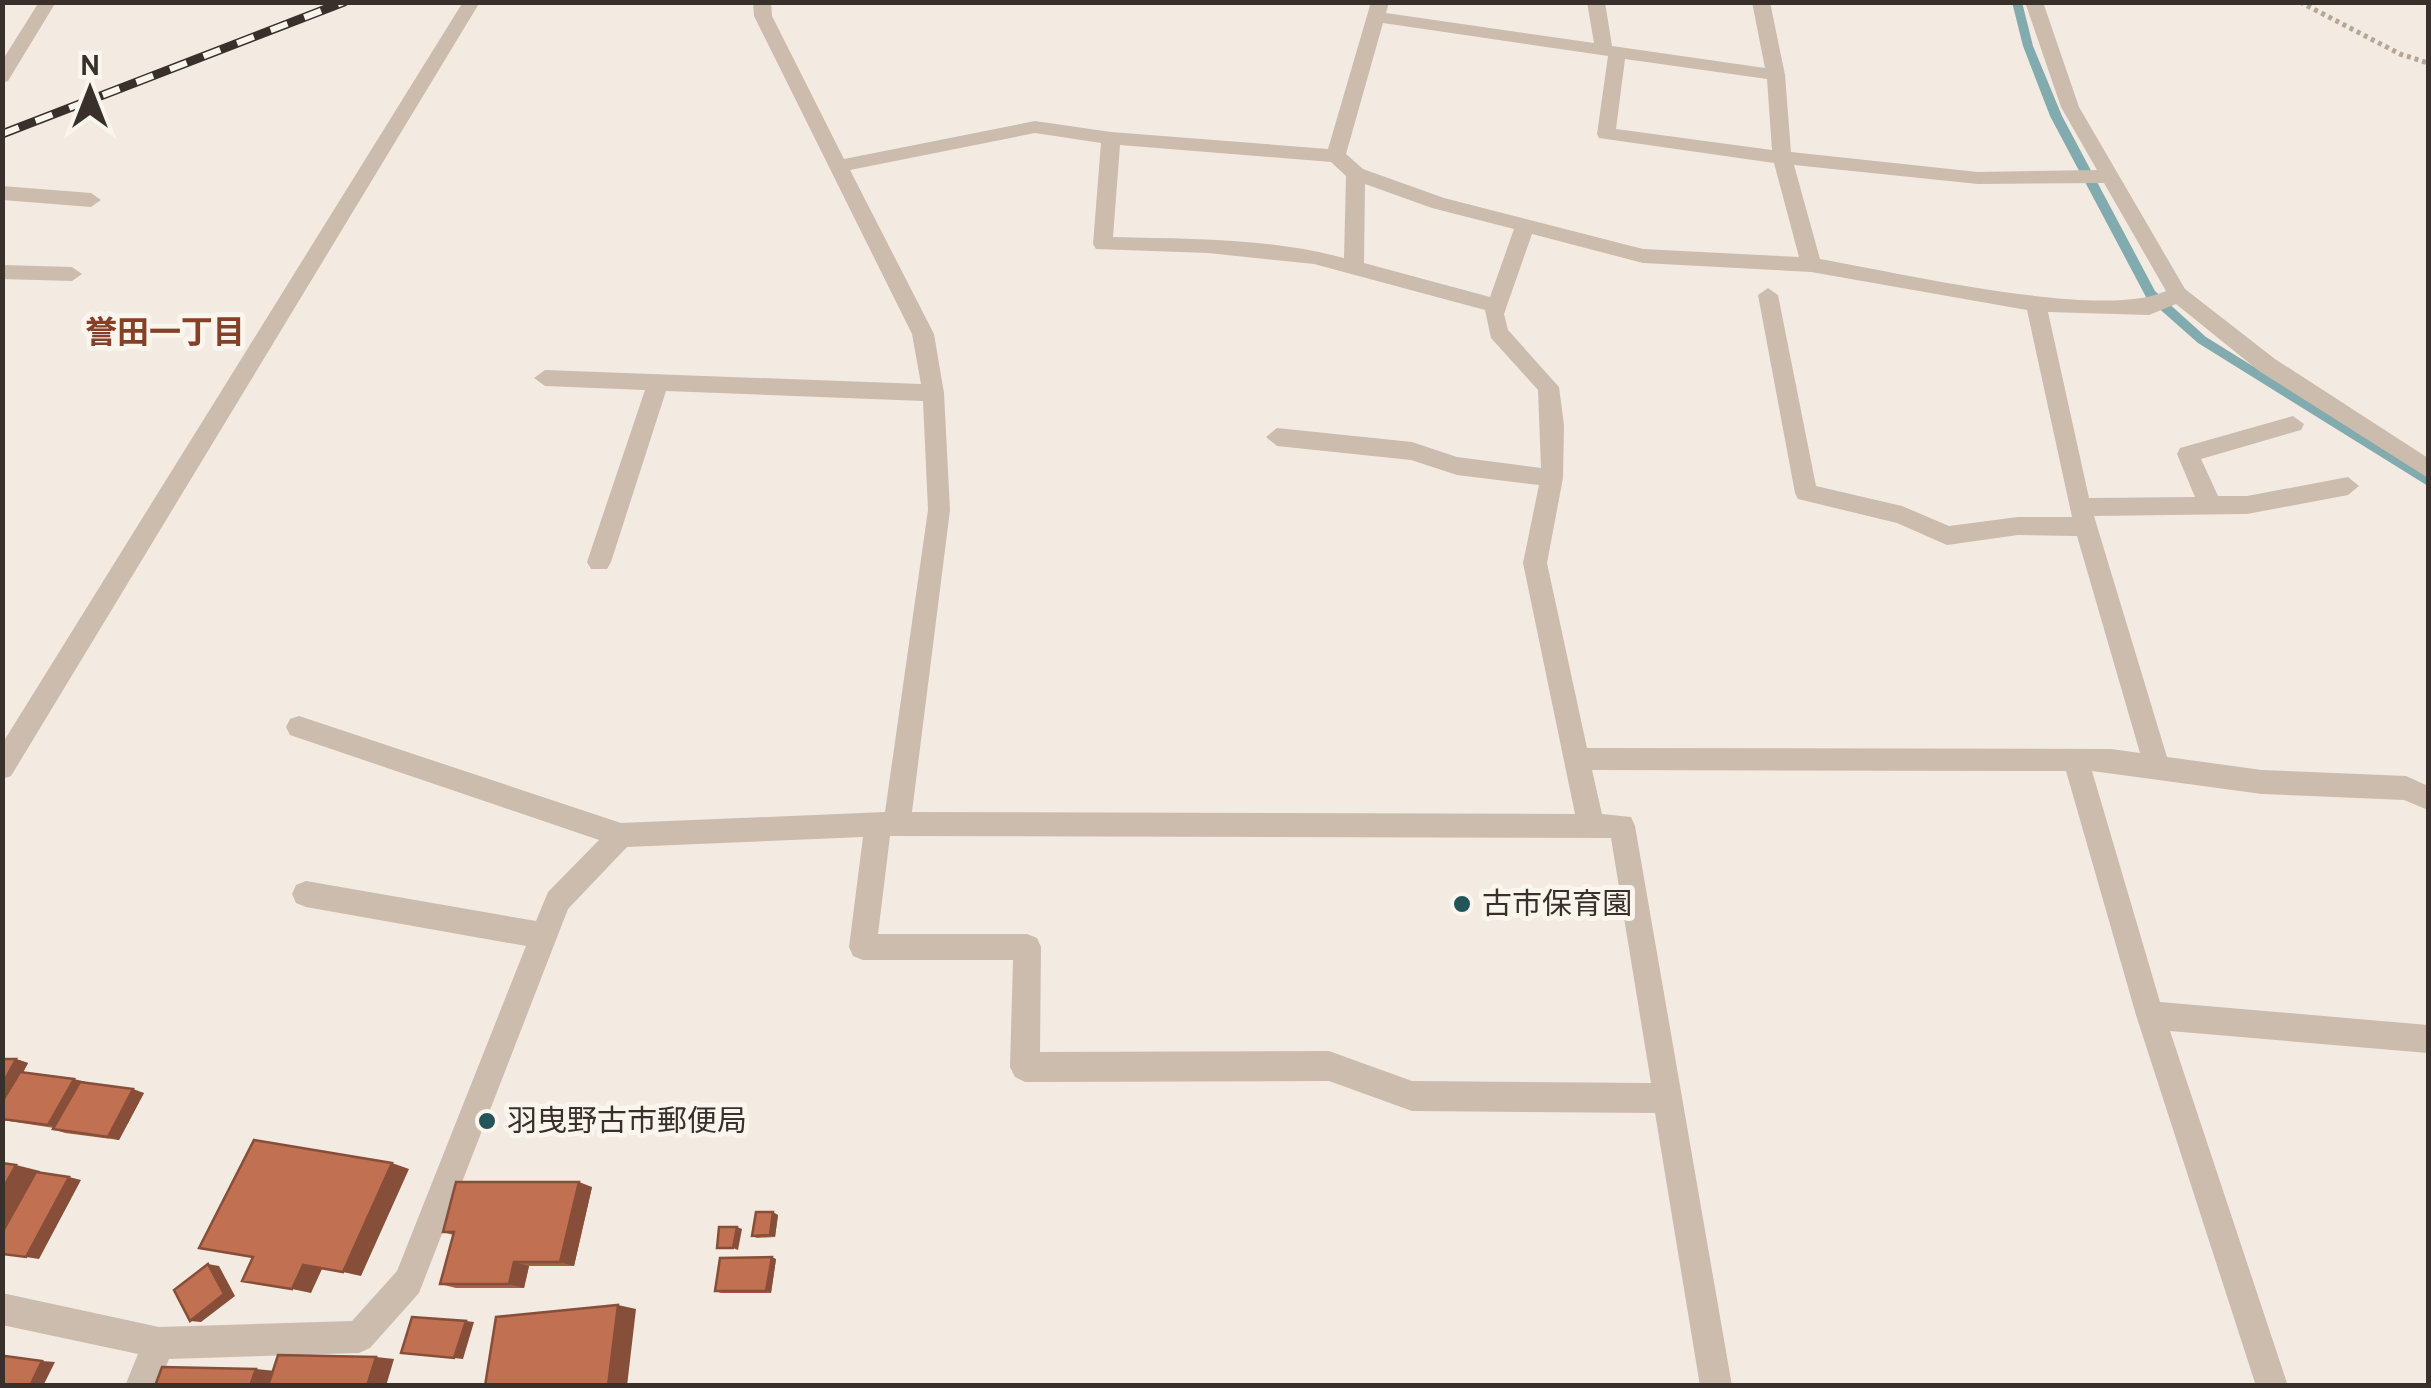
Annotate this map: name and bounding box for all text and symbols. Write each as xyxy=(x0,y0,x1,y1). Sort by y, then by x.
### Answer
north arrow xyxy=(40,40,140,140)
text: N xyxy=(80,50,100,86)
district label: 誉田一丁目 xyxy=(85,315,245,355)
place label: 古市保育園 xyxy=(1482,888,1632,925)
marker: 古市保育園 xyxy=(1451,893,1473,915)
place label: 羽曳野古市郵便局 xyxy=(507,1105,747,1142)
marker: 羽曳野古市郵便局 xyxy=(476,1110,498,1132)

